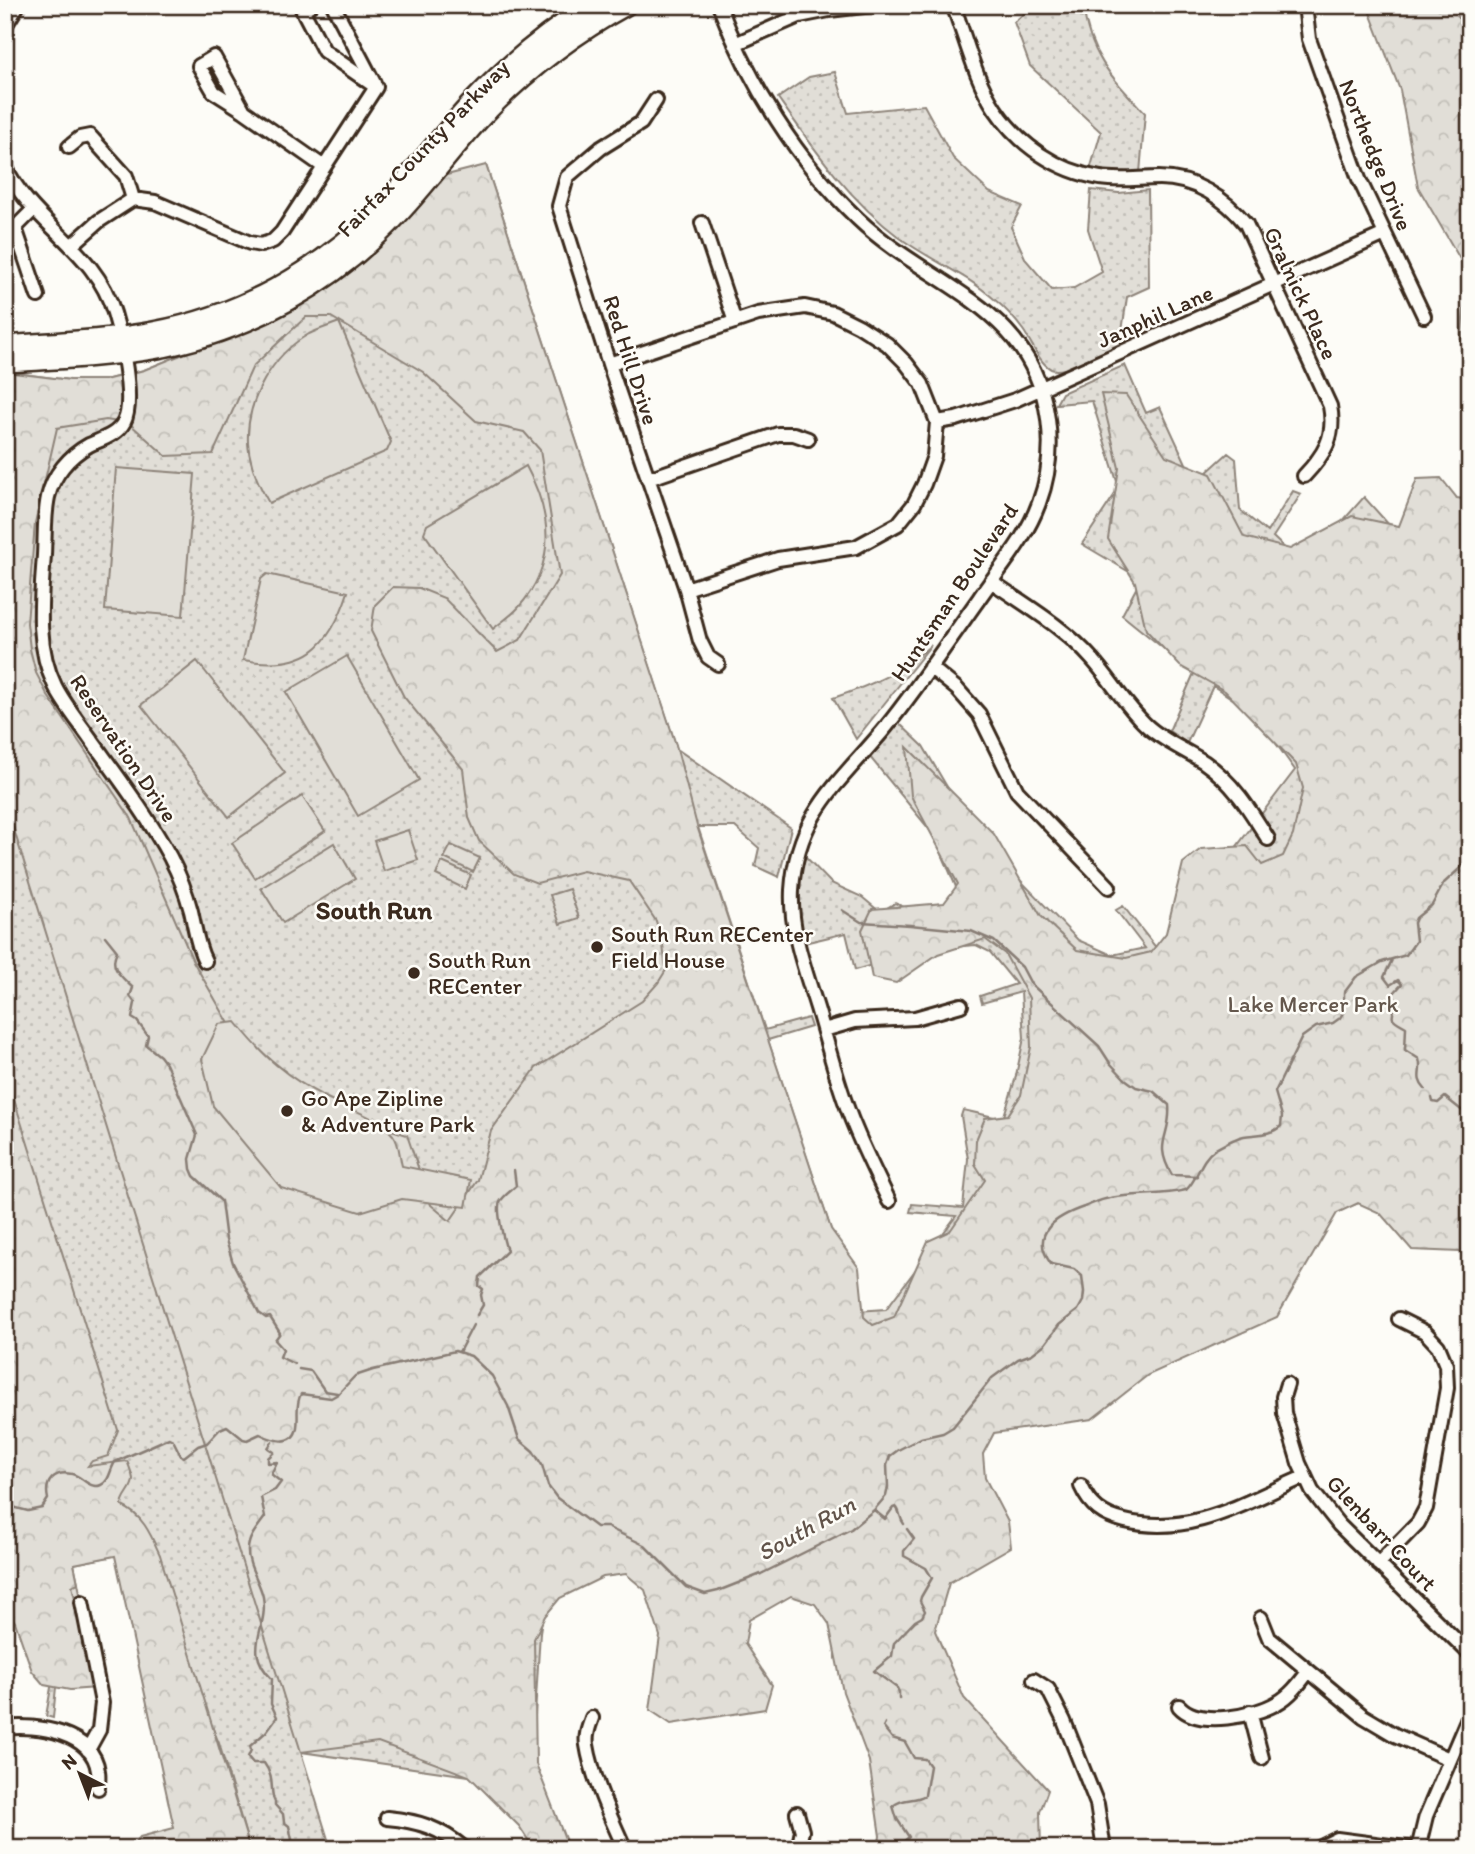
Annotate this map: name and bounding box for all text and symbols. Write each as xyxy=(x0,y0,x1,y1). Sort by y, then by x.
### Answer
street label: Fairfax County Parkway xyxy=(331,53,515,243)
street label: Northedge Drive xyxy=(1333,75,1419,235)
street label: Gralnick Place xyxy=(1258,222,1344,364)
street label: Janphil Lane xyxy=(1093,278,1217,354)
street label: Red Hill Drive xyxy=(597,292,665,428)
street label: Huntsman Boulevard xyxy=(884,497,1024,687)
street label: Reservation Drive xyxy=(64,669,184,827)
district label: South Run xyxy=(316,894,432,926)
place label: South Run RECenter Field House xyxy=(611,920,813,974)
marker: South Run RECenter Field House xyxy=(589,939,605,955)
place label: South Run RECenter xyxy=(428,946,531,1000)
marker: South Run RECenter xyxy=(406,965,422,981)
park label: Lake Mercer Park xyxy=(1228,990,1399,1018)
place label: Go Ape Zipline & Adventure Park xyxy=(301,1084,475,1138)
marker: Go Ape Zipline & Adventure Park xyxy=(279,1103,295,1119)
street label: Glenbarr Court xyxy=(1321,1469,1443,1597)
water label: South Run xyxy=(752,1489,860,1567)
north arrow xyxy=(46,1738,116,1808)
text: N xyxy=(56,1749,81,1775)

